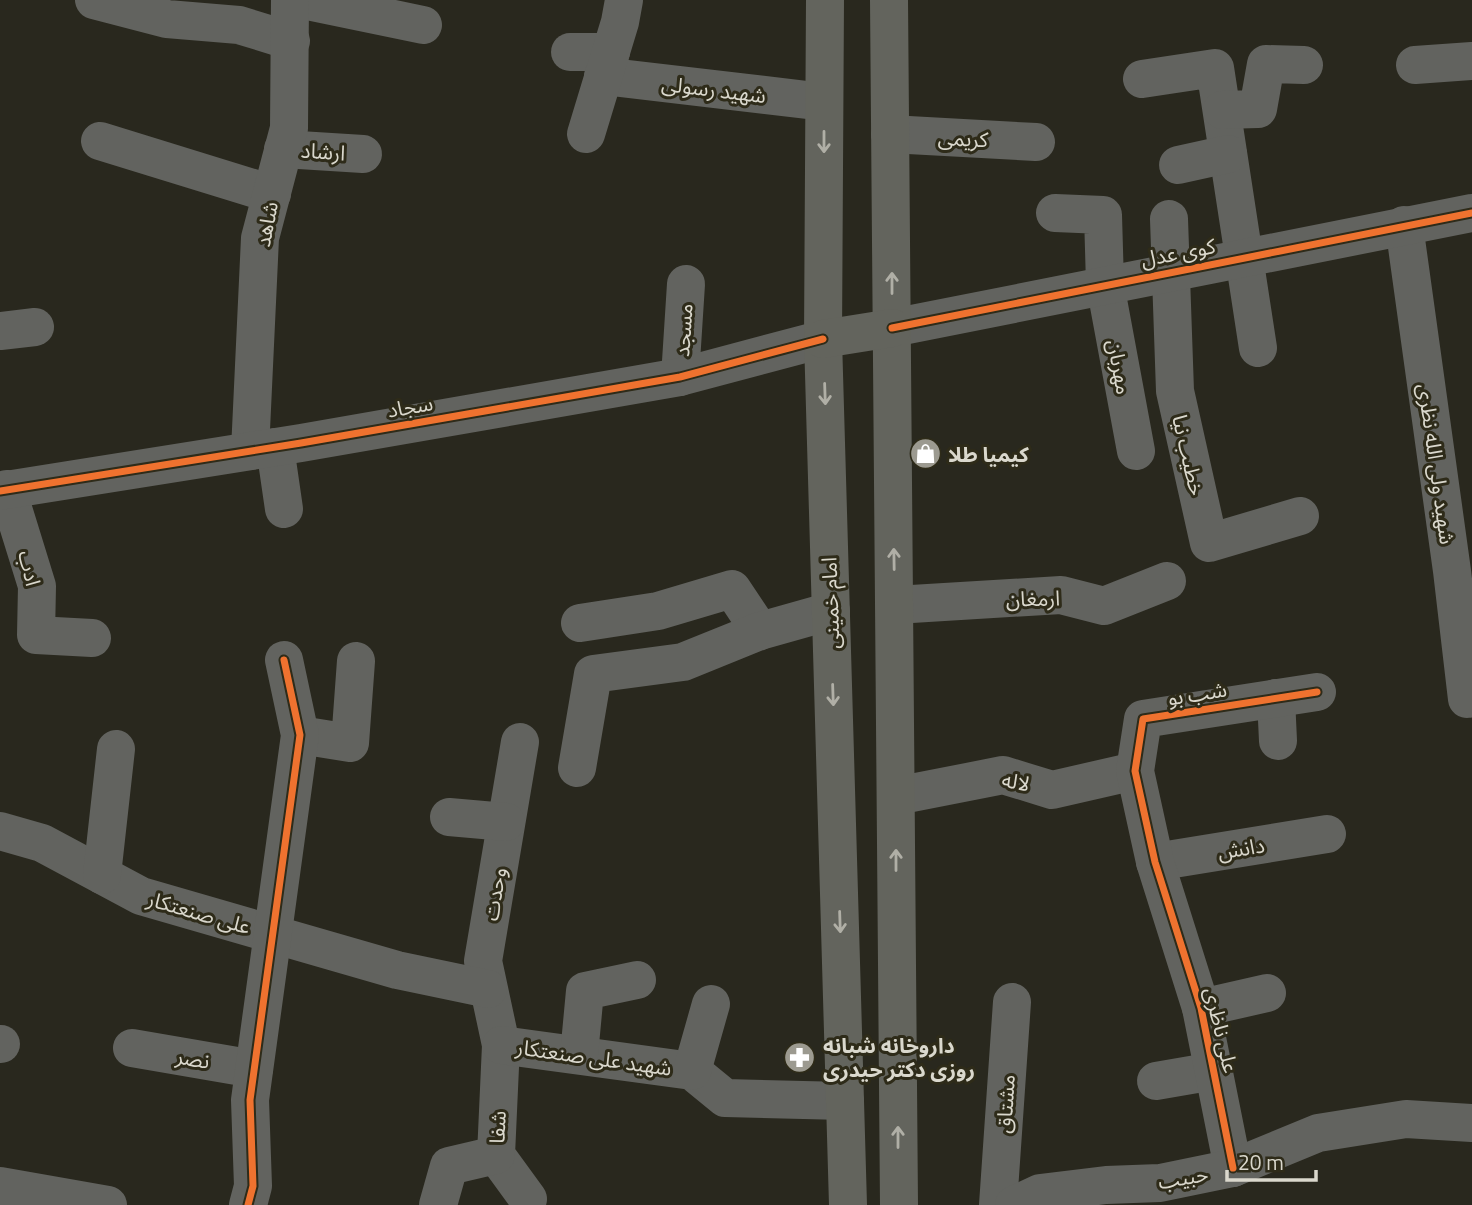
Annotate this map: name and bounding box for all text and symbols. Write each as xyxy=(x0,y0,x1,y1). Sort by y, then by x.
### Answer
street label: شهید رسولی xyxy=(660,67,768,111)
street label: کریمی xyxy=(937,121,989,155)
one-way arrow xyxy=(817,130,831,153)
street label: ارشاد xyxy=(300,133,346,169)
street label: شاهد xyxy=(246,198,286,250)
street label: کوی عدل xyxy=(1138,229,1218,275)
one-way arrow xyxy=(885,272,898,295)
street label: مسجد xyxy=(665,302,701,358)
street label: مهربان xyxy=(1099,337,1141,397)
one-way arrow xyxy=(818,382,831,405)
street label: شهید ولی الله نظری xyxy=(1410,382,1464,546)
street label: سجاد xyxy=(385,386,435,426)
street label: خطیب نیا xyxy=(1164,411,1214,499)
shop icon: کیمیا طلا xyxy=(908,437,942,471)
place label: کیمیا طلا xyxy=(948,438,1029,470)
street label: ادب xyxy=(10,547,50,589)
one-way arrow xyxy=(887,548,901,571)
street label: امام خمینی xyxy=(812,556,849,649)
street label: ارمغان xyxy=(1006,582,1060,614)
street label: شب بو xyxy=(1165,673,1229,713)
one-way arrow xyxy=(826,683,840,706)
street label: لاله xyxy=(999,763,1033,799)
street label: دانش xyxy=(1215,828,1267,868)
one-way arrow xyxy=(889,849,903,872)
street label: وحدت xyxy=(474,865,514,923)
street label: علی صنعتکار xyxy=(143,882,255,942)
one-way arrow xyxy=(833,910,846,933)
street label: علی ناظری xyxy=(1197,984,1247,1076)
place label: داروخانه شبانه روزی دکتر حیدری xyxy=(823,1029,975,1085)
street label: شهید علی صنعتکار xyxy=(513,1030,674,1084)
street label: نصر xyxy=(173,1039,212,1077)
pharmacy icon: داروخانه شبانه روزی دکتر حیدری xyxy=(783,1040,817,1074)
street label: مشتاق xyxy=(987,1073,1023,1135)
street label: شفا xyxy=(480,1110,514,1144)
one-way arrow xyxy=(892,1126,905,1149)
scale bar xyxy=(1227,1138,1316,1182)
text: 20 m xyxy=(1238,1146,1284,1178)
street label: حبیب xyxy=(1155,1157,1211,1197)

